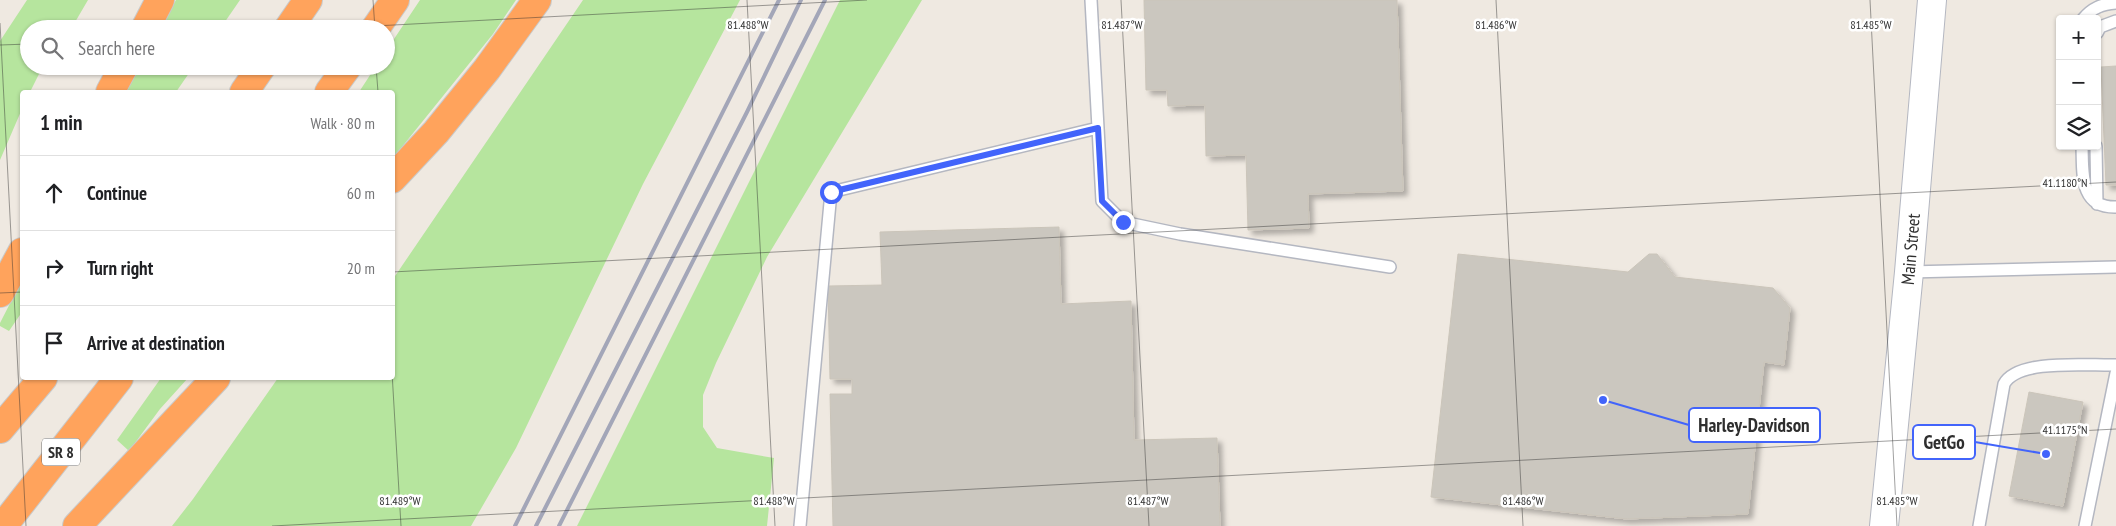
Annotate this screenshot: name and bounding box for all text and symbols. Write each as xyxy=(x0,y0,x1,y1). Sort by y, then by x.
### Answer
map controls xyxy=(2056,15,2101,150)
button: + xyxy=(2056,15,2101,60)
text: 81.488°W xyxy=(727,17,769,32)
text: 81.487°W xyxy=(1101,17,1143,32)
text: 81.486°W xyxy=(1475,17,1517,32)
text: 81.485°W xyxy=(1850,17,1892,32)
search box xyxy=(20,20,395,75)
icon: search xyxy=(38,34,66,62)
text: Search here xyxy=(78,36,155,60)
button: − xyxy=(2056,60,2101,105)
button: layers xyxy=(2056,105,2101,150)
text: 1 min xyxy=(40,109,82,136)
text: Walk · 80 m xyxy=(310,113,375,133)
text: 41.1180°N xyxy=(2042,175,2088,190)
icon: ahead xyxy=(40,179,68,207)
text: Continue xyxy=(87,181,147,205)
route start xyxy=(820,181,843,204)
text: 60 m xyxy=(347,183,375,203)
route end xyxy=(1112,211,1135,234)
street label: Main Street xyxy=(1896,213,1925,286)
icon: right xyxy=(40,254,68,282)
text: Turn right xyxy=(87,256,153,280)
text: 20 m xyxy=(347,258,375,278)
icon: arrive xyxy=(40,329,68,357)
text: Arrive at destination xyxy=(87,331,225,355)
callout: Harley-Davidson xyxy=(1689,408,1820,442)
text: Harley-Davidson xyxy=(1698,413,1810,437)
text: 41.1175°N xyxy=(2042,422,2088,437)
callout: GetGo xyxy=(1913,425,1975,459)
text: GetGo xyxy=(1923,430,1965,454)
road number: SR 8 xyxy=(42,438,80,466)
text: 81.489°W xyxy=(379,493,421,508)
text: 81.488°W xyxy=(753,493,795,508)
text: 81.487°W xyxy=(1127,493,1169,508)
text: 81.486°W xyxy=(1502,493,1544,508)
text: 81.485°W xyxy=(1876,493,1918,508)

